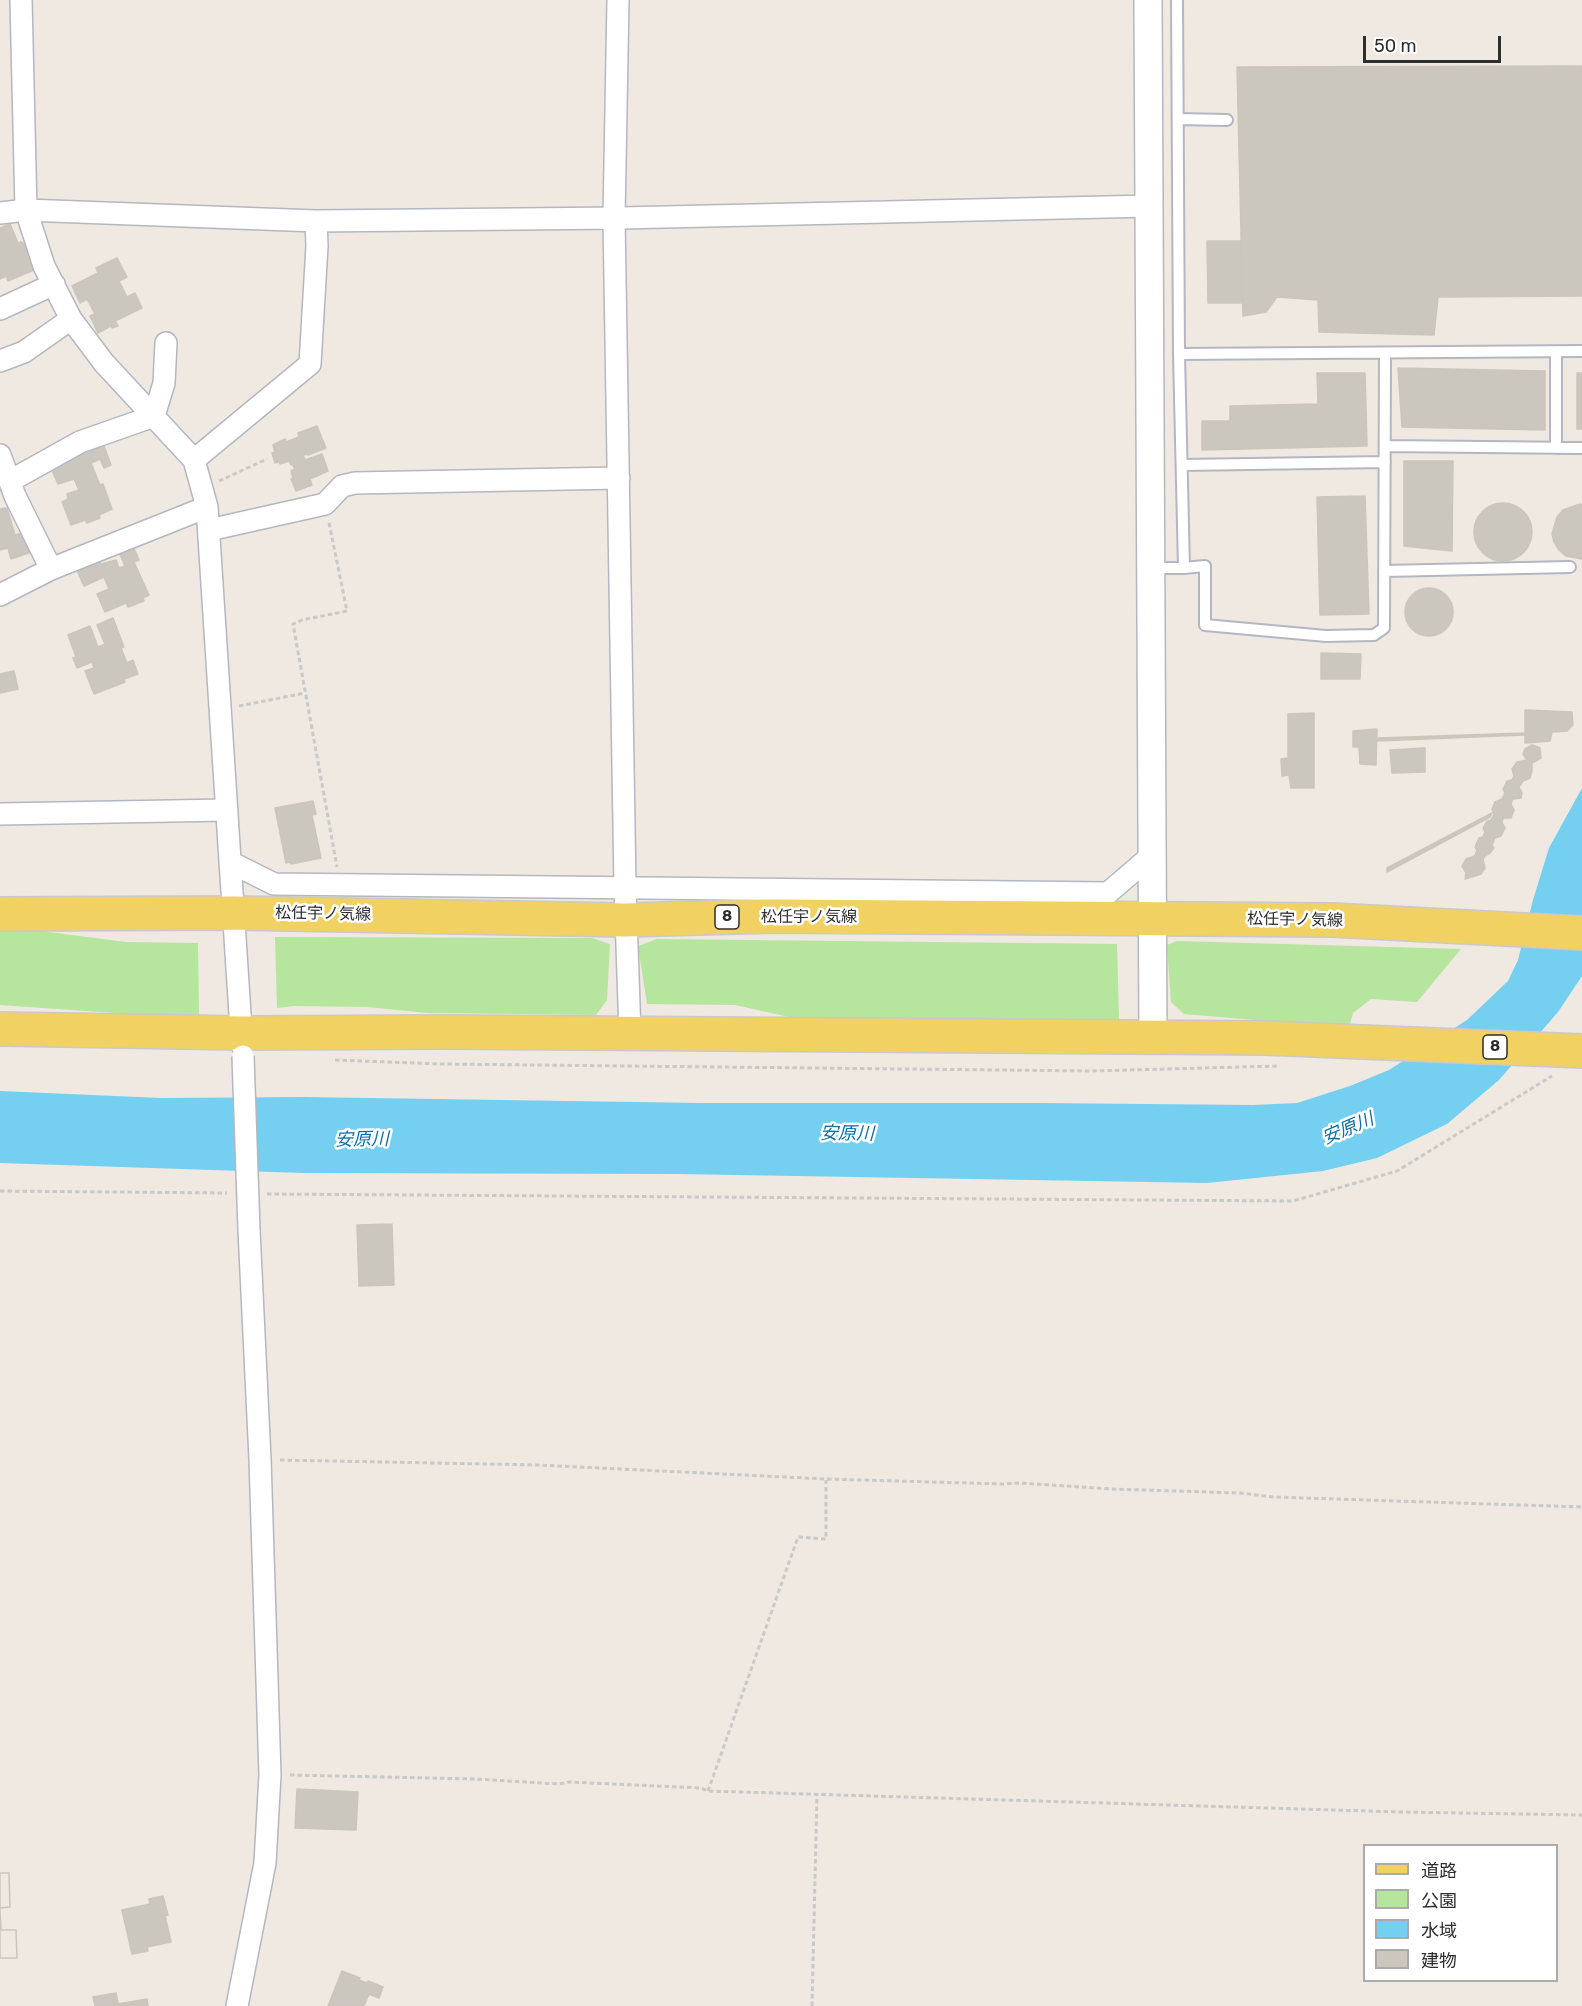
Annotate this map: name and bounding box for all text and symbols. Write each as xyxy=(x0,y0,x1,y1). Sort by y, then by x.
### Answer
scale bar xyxy=(1366,24,1504,62)
text: 50 m xyxy=(1374,35,1417,57)
street label: 松任宇ノ気線 xyxy=(275,904,371,924)
road number: 8 xyxy=(715,905,739,929)
street label: 松任宇ノ気線 xyxy=(761,907,857,927)
street label: 松任宇ノ気線 xyxy=(1247,910,1343,930)
road number: 8 xyxy=(1483,1035,1507,1059)
water label: 安原川 xyxy=(1319,1109,1377,1149)
water label: 安原川 xyxy=(820,1123,874,1145)
water label: 安原川 xyxy=(335,1129,389,1151)
legend xyxy=(1363,1844,1558,1982)
text: 道路 xyxy=(1421,1860,1457,1882)
text: 公園 xyxy=(1421,1890,1457,1912)
text: 水域 xyxy=(1421,1920,1457,1942)
text: 建物 xyxy=(1421,1950,1457,1972)

